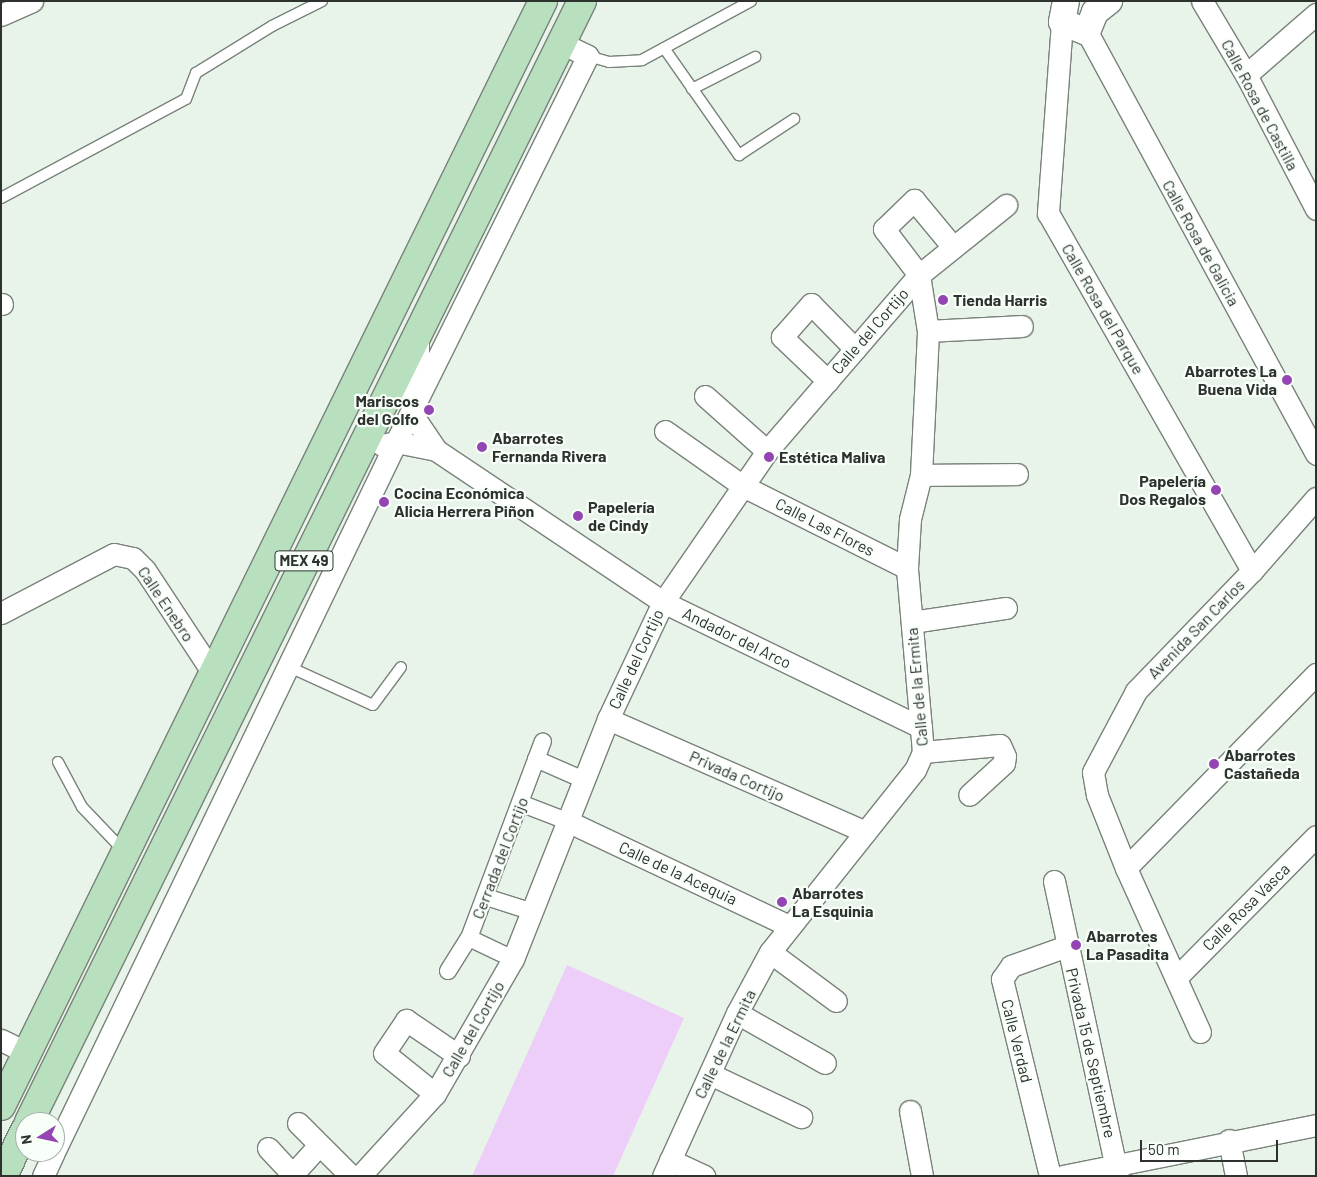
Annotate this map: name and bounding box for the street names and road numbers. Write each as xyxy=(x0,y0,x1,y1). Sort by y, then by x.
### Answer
street label: Calle Rosa de Castilla xyxy=(1217,36,1303,174)
street label: Calle Rosa de Galicia xyxy=(1158,177,1244,309)
street label: Calle Rosa del Parque xyxy=(1058,240,1148,378)
street label: Calle del Cortijo xyxy=(827,284,913,378)
street label: Calle Las Flores xyxy=(772,494,878,560)
road number: MEX 49 xyxy=(274,548,334,574)
street label: Calle Enebro xyxy=(134,563,198,645)
street label: Avenida San Carlos xyxy=(1144,575,1248,683)
street label: Andador del Arco xyxy=(680,603,794,673)
street label: Calle del Cortijo xyxy=(604,606,668,712)
street label: Calle de la Ermita xyxy=(902,627,932,747)
street label: Privada Cortijo xyxy=(686,746,788,806)
street label: Cerrada del Cortijo xyxy=(468,794,532,922)
street label: Calle de la Acequia xyxy=(616,837,740,909)
street label: Calle Rosa Vasca xyxy=(1198,859,1294,955)
street label: Privada 15 de Septiembre xyxy=(1062,966,1120,1140)
street label: Calle del Cortijo xyxy=(438,977,508,1081)
street label: Calle de la Ermita xyxy=(690,986,760,1102)
street label: Calle Verdad xyxy=(997,997,1037,1085)

